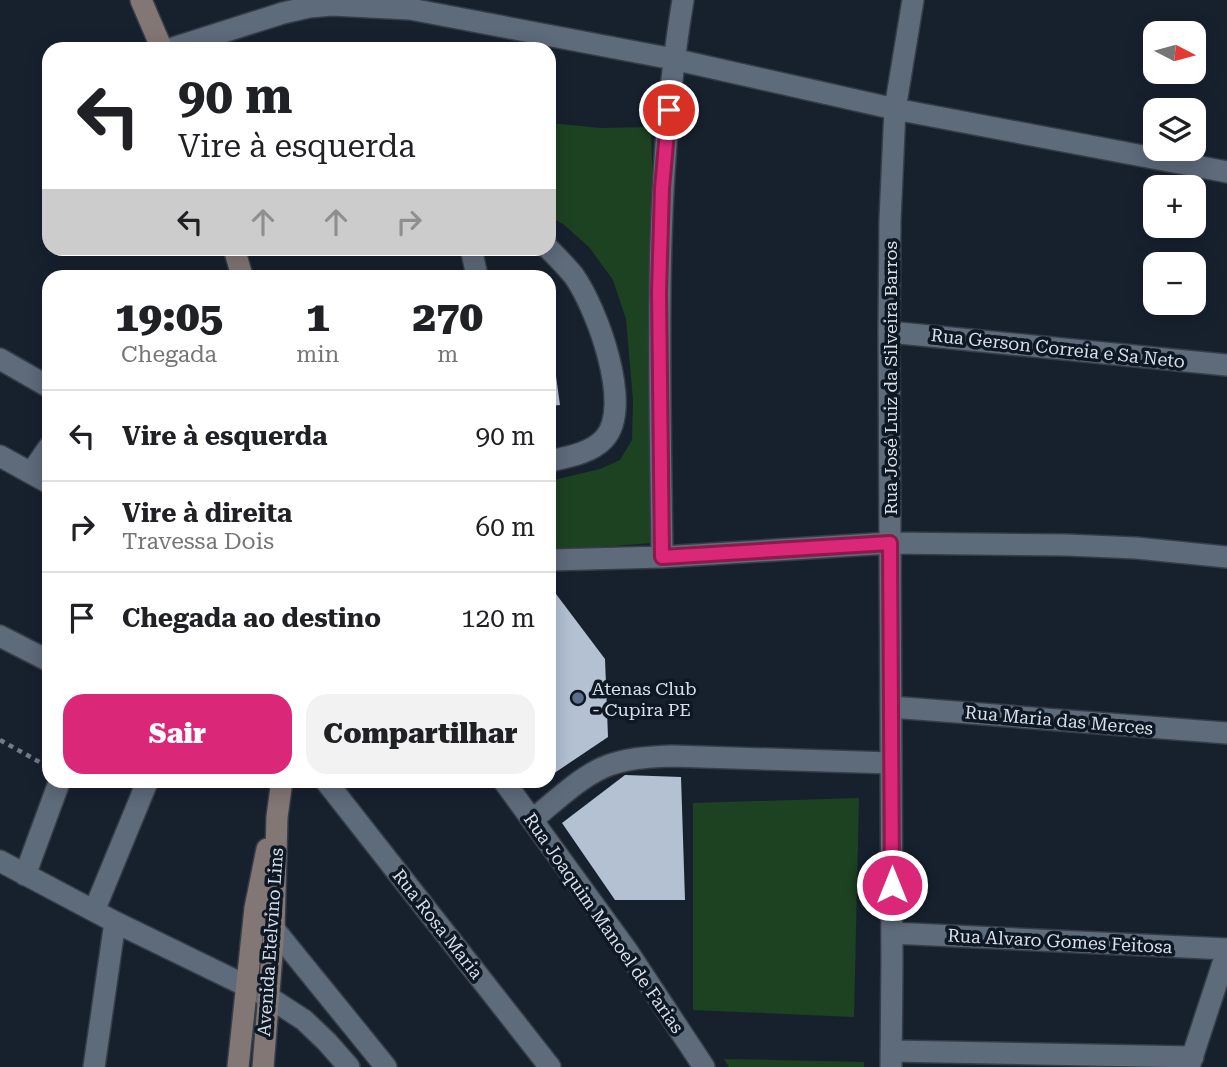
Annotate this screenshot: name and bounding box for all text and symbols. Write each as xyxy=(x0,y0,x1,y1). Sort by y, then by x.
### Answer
north arrow xyxy=(1143,21,1206,84)
map controls xyxy=(1143,21,1206,315)
text: 90 m xyxy=(178,68,293,125)
icon: left xyxy=(63,70,154,161)
pin xyxy=(639,80,699,140)
icon: arrive xyxy=(650,91,688,129)
button: layers xyxy=(1143,98,1206,161)
text: Vire à esquerda xyxy=(178,127,416,165)
button: + xyxy=(1143,175,1206,238)
icon: left xyxy=(171,203,209,241)
icon: ahead xyxy=(244,203,282,241)
icon: ahead xyxy=(317,203,355,241)
icon: right xyxy=(390,203,428,241)
street label: Rua José Luiz da Silveira Barros xyxy=(880,241,901,515)
button: − xyxy=(1143,252,1206,315)
text: 19:05 xyxy=(115,292,223,341)
text: 1 xyxy=(306,292,330,341)
text: 270 xyxy=(412,292,483,341)
street label: Rua Gerson Correia e Sa Neto xyxy=(930,324,1186,372)
text: Chegada xyxy=(121,341,217,368)
text: min xyxy=(296,341,339,368)
text: m xyxy=(437,341,458,368)
icon: left xyxy=(63,417,101,455)
text: Vire à esquerda xyxy=(122,421,327,451)
text: 90 m xyxy=(476,421,535,451)
text: Vire à direita xyxy=(122,498,292,528)
icon: right xyxy=(63,508,101,546)
text: 60 m xyxy=(476,512,535,542)
text: Travessa Dois xyxy=(122,528,274,555)
icon: arrive xyxy=(63,599,101,637)
text: Chegada ao destino xyxy=(122,603,381,633)
text: 120 m xyxy=(461,603,535,633)
place label: Atenas Club - Cupira PE xyxy=(592,678,697,720)
marker: Atenas Club - Cupira PE xyxy=(570,690,586,706)
button: Sair xyxy=(63,694,292,774)
button: Compartilhar xyxy=(306,694,535,774)
street label: Rua Maria das Merces xyxy=(964,701,1154,739)
street label: Rua Joaquim Manoel de Farias xyxy=(520,809,688,1037)
street label: Avenida Etelvino Lins xyxy=(253,847,287,1037)
position arrow xyxy=(855,848,929,922)
street label: Rua Rosa Maria xyxy=(389,865,487,983)
street label: Rua Alvaro Gomes Feitosa xyxy=(947,925,1173,957)

